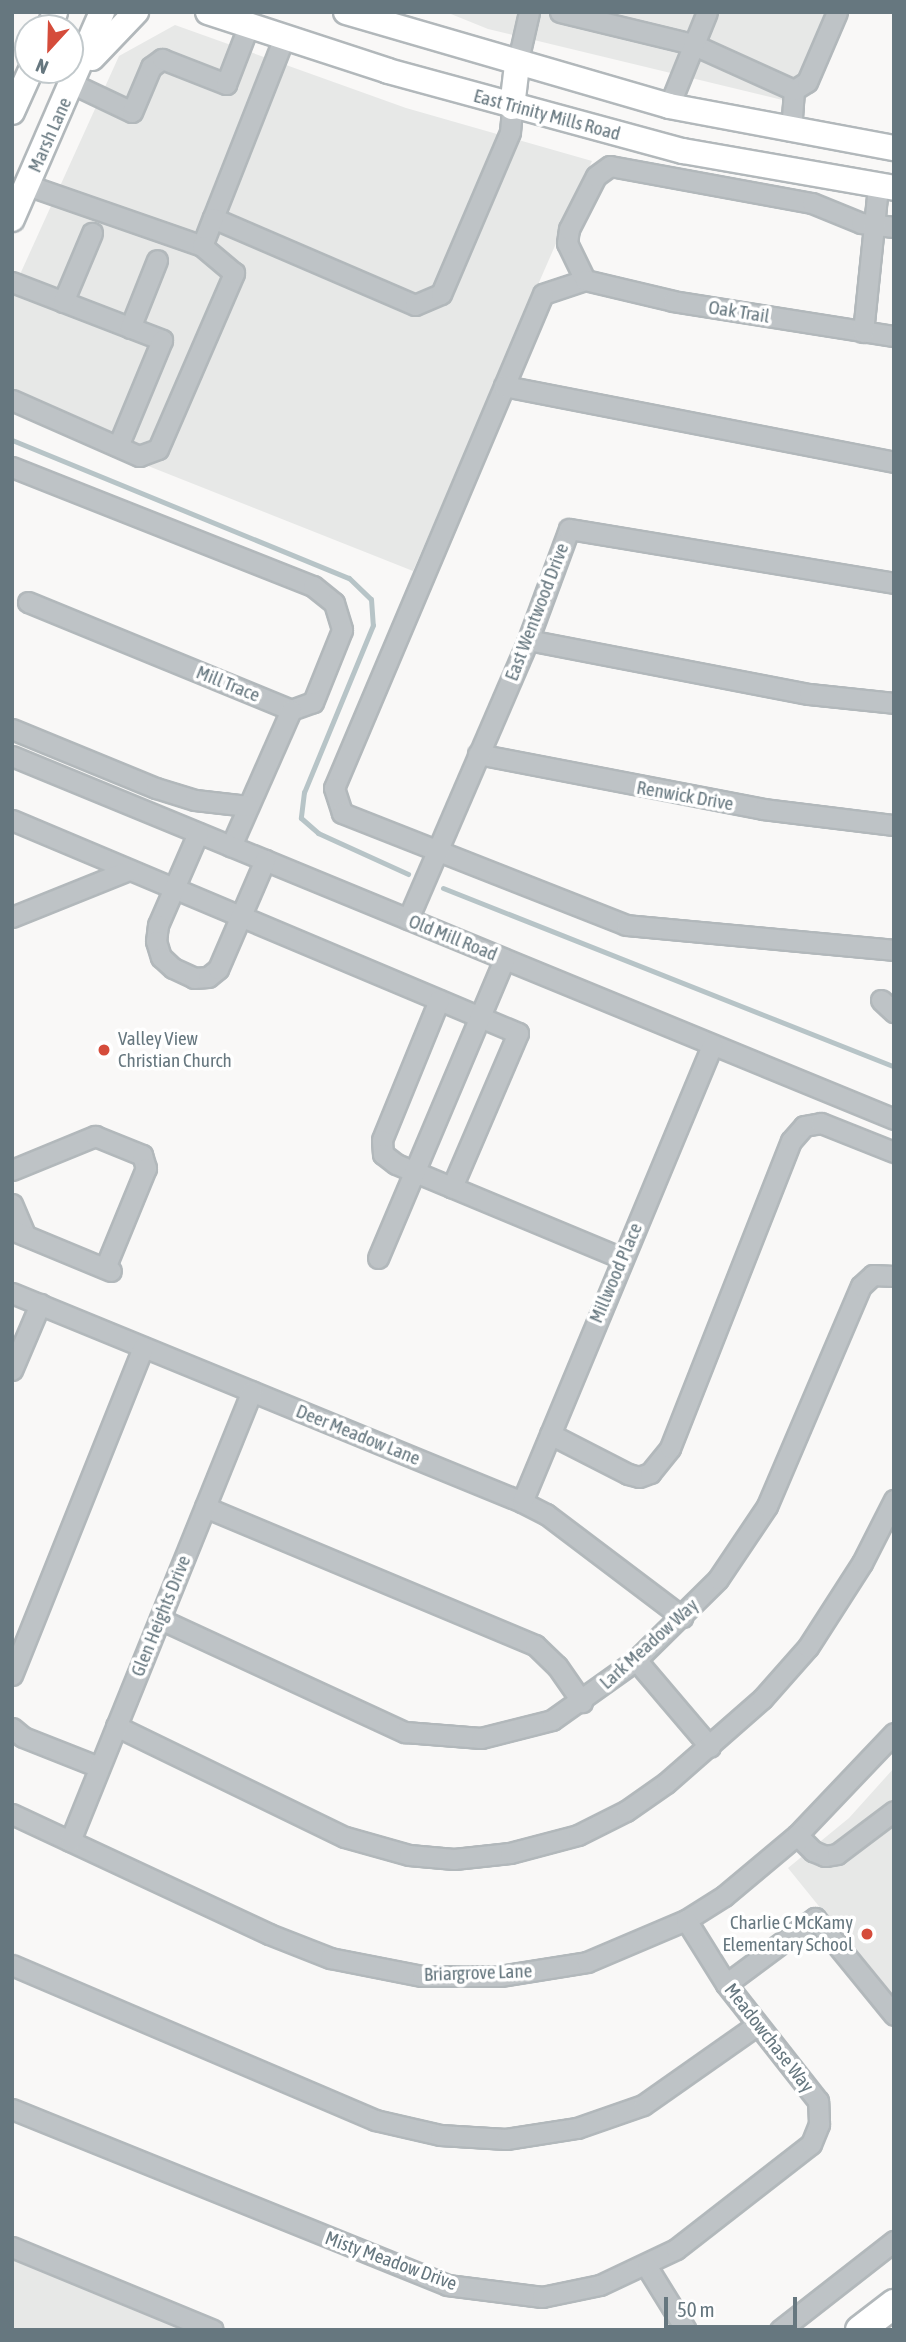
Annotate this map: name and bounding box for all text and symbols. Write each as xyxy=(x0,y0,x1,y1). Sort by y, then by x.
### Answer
north arrow xyxy=(14,14,84,84)
text: N xyxy=(33,54,51,79)
street label: East Trinity Mills Road xyxy=(471,84,623,146)
street label: Marsh Lane xyxy=(23,94,77,176)
street label: Oak Trail xyxy=(707,296,771,328)
street label: East Wentwood Drive xyxy=(500,540,574,684)
street label: Mill Trace xyxy=(193,661,263,707)
street label: Renwick Drive xyxy=(635,776,735,816)
street label: Old Mill Road xyxy=(405,910,501,966)
place label: Valley View Christian Church xyxy=(118,1028,232,1072)
marker: Valley View Christian Church xyxy=(96,1042,112,1058)
street label: Millwood Place xyxy=(585,1220,647,1326)
street label: Deer Meadow Lane xyxy=(293,1400,423,1470)
street label: Glen Heights Drive xyxy=(126,1552,196,1680)
street label: Lark Meadow Way xyxy=(595,1594,703,1694)
place label: Charlie C McKamy Elementary School xyxy=(722,1912,853,1956)
marker: Charlie C McKamy Elementary School xyxy=(859,1926,875,1942)
street label: Briargrove Lane xyxy=(424,1960,532,1986)
street label: Meadowchase Way xyxy=(719,1979,819,2097)
street label: Misty Meadow Drive xyxy=(322,2227,460,2295)
scale bar xyxy=(668,2282,801,2326)
text: 50 m xyxy=(677,2297,715,2321)

